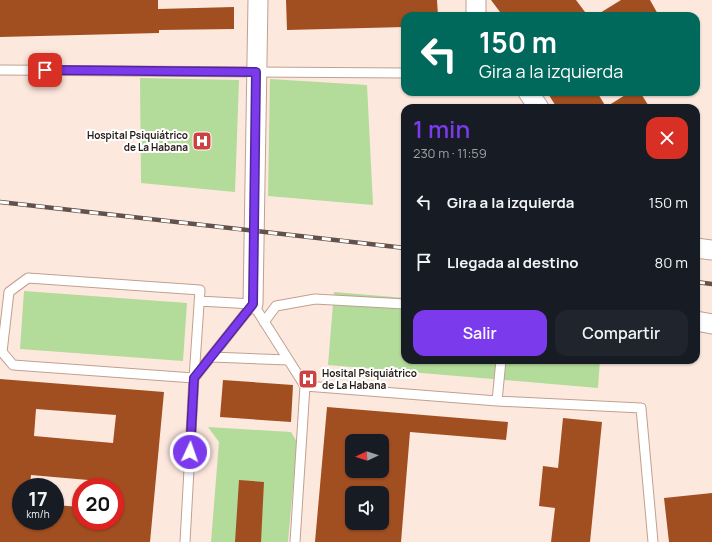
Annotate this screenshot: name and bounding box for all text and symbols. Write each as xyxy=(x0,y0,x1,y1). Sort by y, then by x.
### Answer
text: 150 m xyxy=(479,23,557,61)
icon: left xyxy=(413,28,465,80)
pin xyxy=(28,53,62,87)
icon: arrive xyxy=(34,59,56,81)
text: Gira a la izquierda xyxy=(479,59,623,83)
text: 1 min xyxy=(413,112,470,145)
button: close xyxy=(646,117,688,159)
place label: Hospital Psiquiátrico de La Habana xyxy=(87,128,188,154)
hospital icon: Hospital Psiquiátrico de La Habana xyxy=(191,130,213,152)
text: 230 m · 11:59 xyxy=(413,144,487,162)
icon: left xyxy=(413,191,435,213)
text: Gira a la izquierda xyxy=(447,192,574,213)
text: 150 m xyxy=(649,192,688,213)
icon: arrive xyxy=(413,251,435,273)
text: Llegada al destino xyxy=(447,252,579,273)
text: 80 m xyxy=(654,252,688,273)
button: Salir xyxy=(413,310,547,356)
button: Compartir xyxy=(555,310,688,356)
place label: Hosital Psiquiátrico de La Habana xyxy=(322,366,417,392)
hospital icon: Hosital Psiquiátrico de La Habana xyxy=(297,368,319,390)
position arrow xyxy=(169,431,211,473)
north arrow xyxy=(345,434,389,478)
map controls xyxy=(345,434,389,530)
speed limit sign: 20 xyxy=(72,478,124,530)
text: 17 xyxy=(28,485,48,512)
button: sound xyxy=(345,486,389,530)
text: km/h xyxy=(26,507,50,521)

